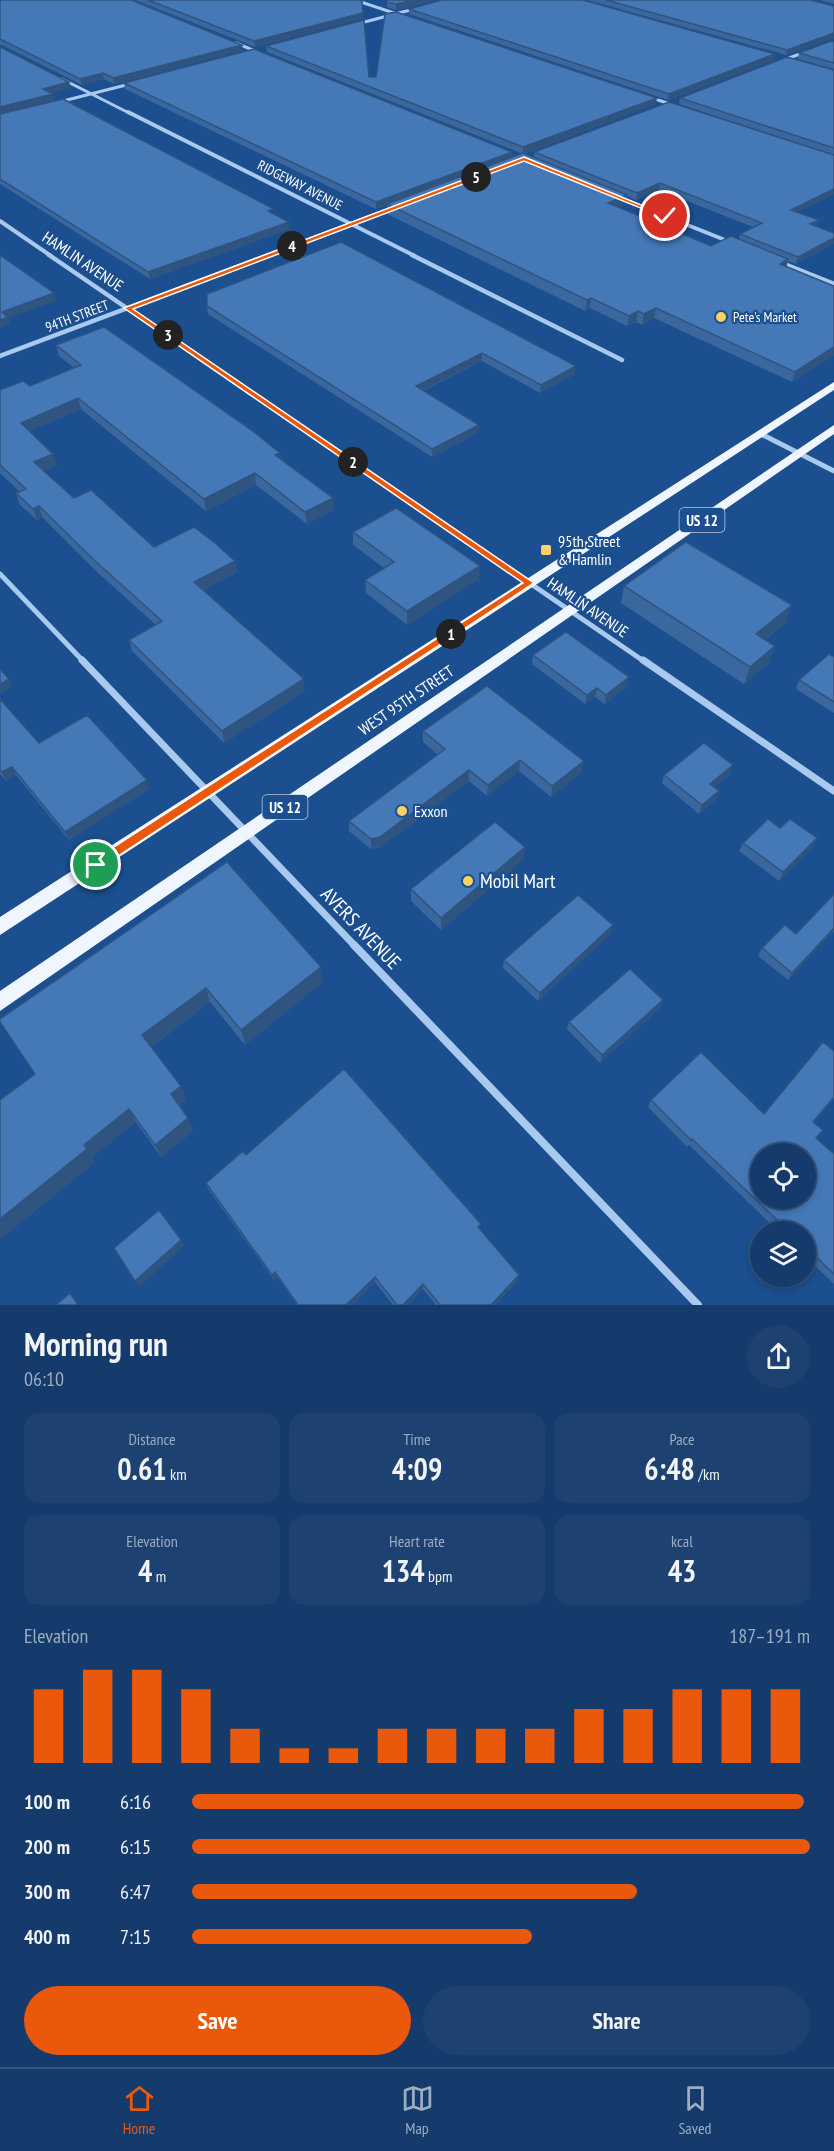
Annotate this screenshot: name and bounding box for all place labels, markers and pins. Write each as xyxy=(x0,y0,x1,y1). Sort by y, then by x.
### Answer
pin: 5 xyxy=(461,162,491,192)
pin xyxy=(639,190,690,241)
pin: 4 xyxy=(277,231,307,261)
place label: Pete's Market xyxy=(733,308,797,326)
marker: Pete's Market xyxy=(714,310,728,324)
pin: 3 xyxy=(153,320,183,350)
pin: 2 xyxy=(338,447,368,477)
place label: 95th Street & Hamlin xyxy=(558,531,621,569)
marker: 95th Street & Hamlin xyxy=(539,543,553,557)
pin: 1 xyxy=(436,619,466,649)
place label: Exxon xyxy=(414,801,448,821)
marker: Exxon xyxy=(395,804,409,818)
pin xyxy=(70,839,121,890)
place label: Mobil Mart xyxy=(480,868,556,894)
marker: Mobil Mart xyxy=(461,874,475,888)

